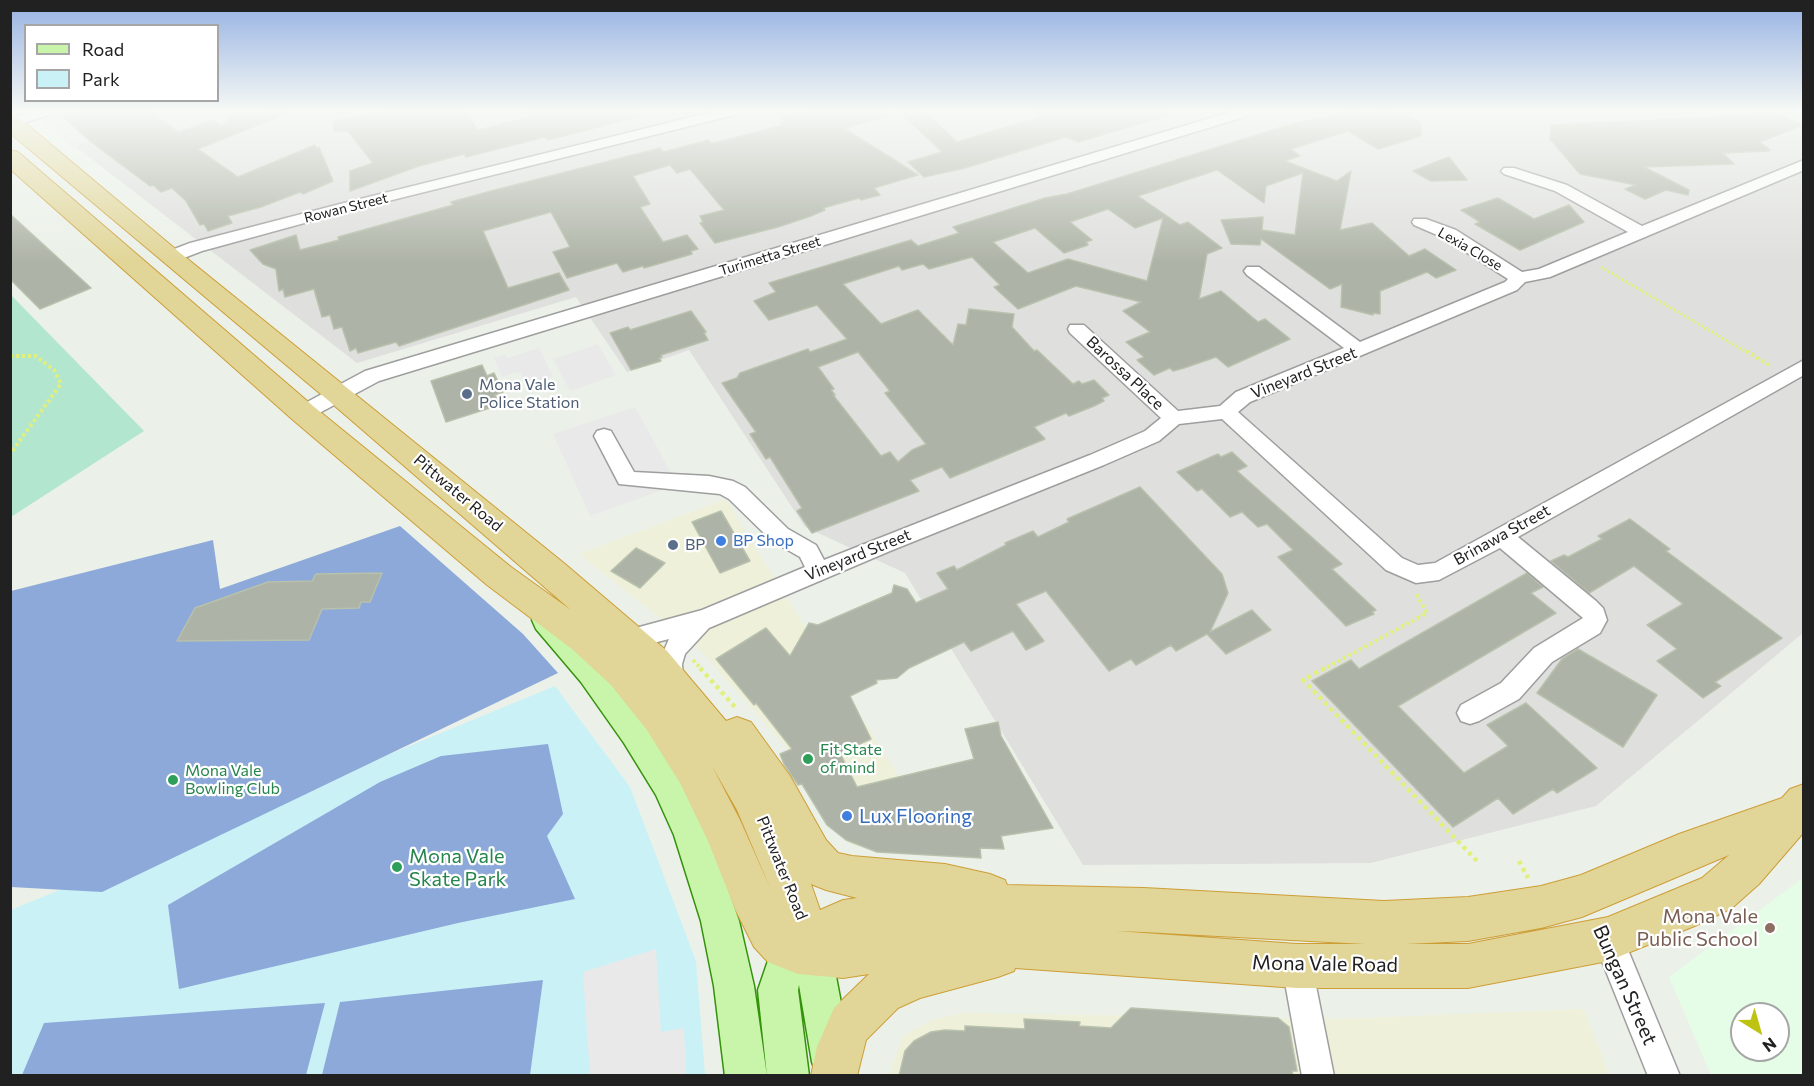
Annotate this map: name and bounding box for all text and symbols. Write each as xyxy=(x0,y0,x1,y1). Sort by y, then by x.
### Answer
legend xyxy=(24,24,219,102)
text: Road xyxy=(82,38,124,60)
text: Park xyxy=(82,68,120,90)
street label: Rowan Street xyxy=(302,189,390,227)
street label: Lexia Close xyxy=(1435,224,1505,274)
street label: Turimetta Street xyxy=(717,233,823,279)
street label: Barossa Place xyxy=(1082,332,1168,414)
street label: Vineyard Street xyxy=(1248,343,1360,403)
place label: Mona Vale Police Station xyxy=(479,375,579,413)
marker: Mona Vale Police Station xyxy=(460,387,474,401)
street label: Pittwater Road xyxy=(410,450,506,536)
street label: Brinawa Street xyxy=(1450,501,1554,569)
street label: Vineyard Street xyxy=(802,525,914,585)
place label: BP Shop xyxy=(733,531,794,551)
marker: BP Shop xyxy=(714,534,728,548)
place label: BP xyxy=(685,535,705,555)
marker: BP xyxy=(666,538,680,552)
place label: Fit State of mind xyxy=(820,740,882,778)
marker: Fit State of mind xyxy=(801,752,815,766)
place label: Mona Vale Bowling Club xyxy=(185,761,280,799)
marker: Mona Vale Bowling Club xyxy=(166,773,180,787)
place label: Lux Flooring xyxy=(859,804,972,828)
marker: Lux Flooring xyxy=(840,809,854,823)
street label: Pittwater Road xyxy=(752,813,812,923)
place label: Mona Vale Skate Park xyxy=(409,844,506,891)
marker: Mona Vale Skate Park xyxy=(390,860,404,874)
place label: Mona Vale Public School xyxy=(1636,904,1758,951)
street label: Bungan Street xyxy=(1588,921,1662,1049)
marker: Mona Vale Public School xyxy=(1763,921,1777,935)
street label: Mona Vale Road xyxy=(1252,951,1398,977)
north arrow xyxy=(1730,1002,1790,1062)
text: N xyxy=(1759,1034,1780,1056)

